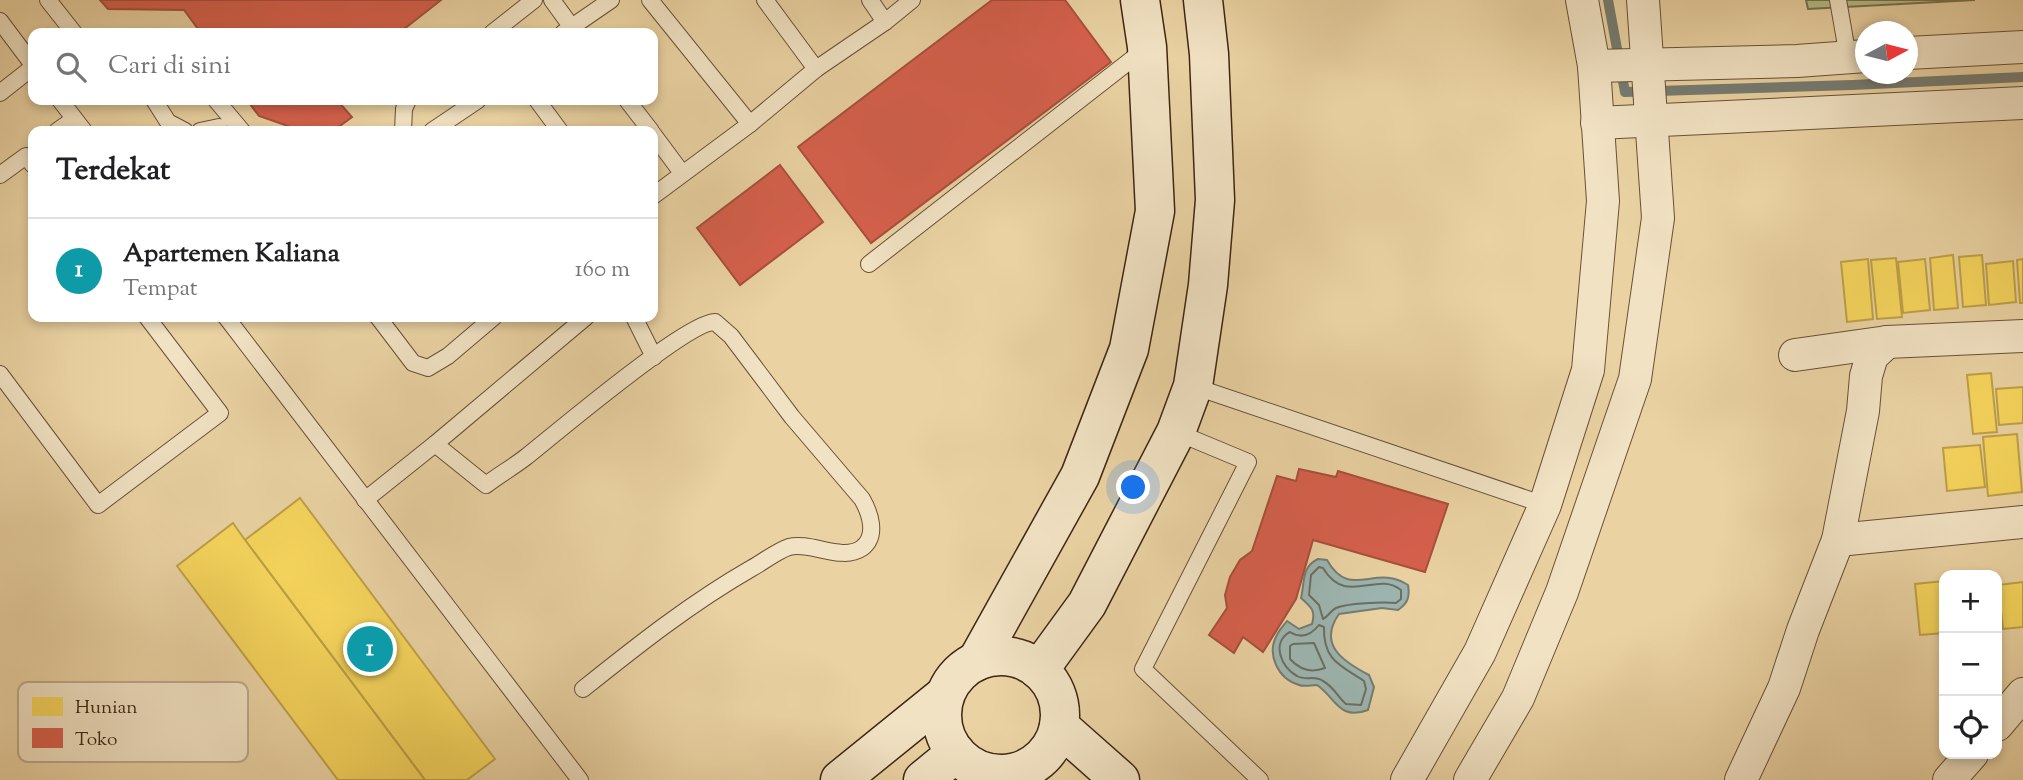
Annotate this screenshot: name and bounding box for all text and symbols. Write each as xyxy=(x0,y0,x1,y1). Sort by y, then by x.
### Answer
north arrow xyxy=(1855,21,1918,84)
search box xyxy=(28,28,658,105)
icon: search xyxy=(52,48,90,86)
text: Cari di sini xyxy=(108,48,231,85)
text: Terdekat xyxy=(56,150,170,193)
text: Apartemen Kaliana xyxy=(123,236,340,273)
text: 1 xyxy=(75,254,83,287)
text: 160 m xyxy=(575,254,630,287)
text: Tempat xyxy=(123,273,198,306)
your location xyxy=(1116,470,1150,504)
map controls xyxy=(1939,570,2002,759)
button: + xyxy=(1939,570,2002,633)
pin: 1 xyxy=(347,623,393,675)
button: − xyxy=(1939,633,2002,696)
legend xyxy=(18,682,248,762)
text: Hunian xyxy=(75,695,138,722)
button: locate xyxy=(1939,696,2002,759)
text: Toko xyxy=(75,727,117,754)

